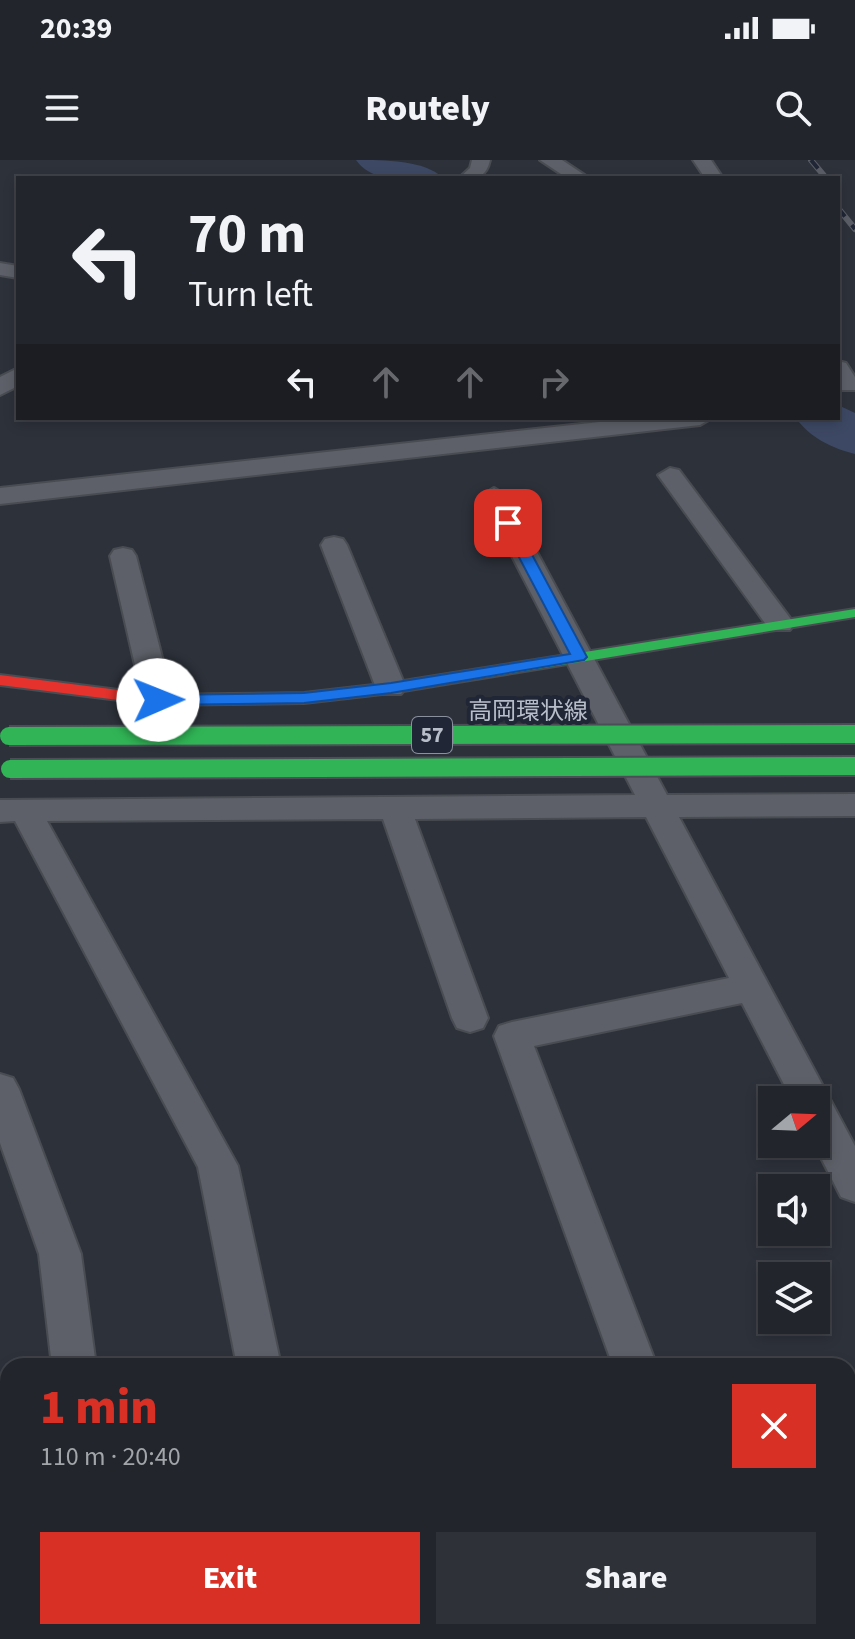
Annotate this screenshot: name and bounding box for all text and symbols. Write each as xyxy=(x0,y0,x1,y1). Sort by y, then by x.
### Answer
text: 20:39 xyxy=(40,7,112,50)
text: Routely xyxy=(365,83,490,134)
icon: menu xyxy=(40,86,84,130)
icon: search xyxy=(771,86,815,130)
text: 70 m xyxy=(188,195,306,274)
icon: left xyxy=(56,208,160,312)
text: Turn left xyxy=(188,269,313,320)
icon: left xyxy=(280,360,324,404)
icon: ahead xyxy=(364,360,408,404)
icon: ahead xyxy=(448,360,492,404)
icon: right xyxy=(532,360,576,404)
pin xyxy=(474,489,542,557)
icon: arrive xyxy=(486,501,530,545)
position arrow xyxy=(116,658,200,742)
street label: 高岡環状線 xyxy=(468,694,588,729)
road number: 57 xyxy=(412,717,452,753)
north arrow xyxy=(758,1086,830,1158)
map controls xyxy=(758,1086,830,1334)
button: sound xyxy=(758,1174,830,1246)
button: layers xyxy=(758,1262,830,1334)
text: 1 min xyxy=(40,1374,158,1442)
button: close xyxy=(732,1384,816,1468)
text: 110 m · 20:40 xyxy=(40,1438,181,1475)
button: Exit xyxy=(40,1532,420,1624)
button: Share xyxy=(436,1532,816,1624)

